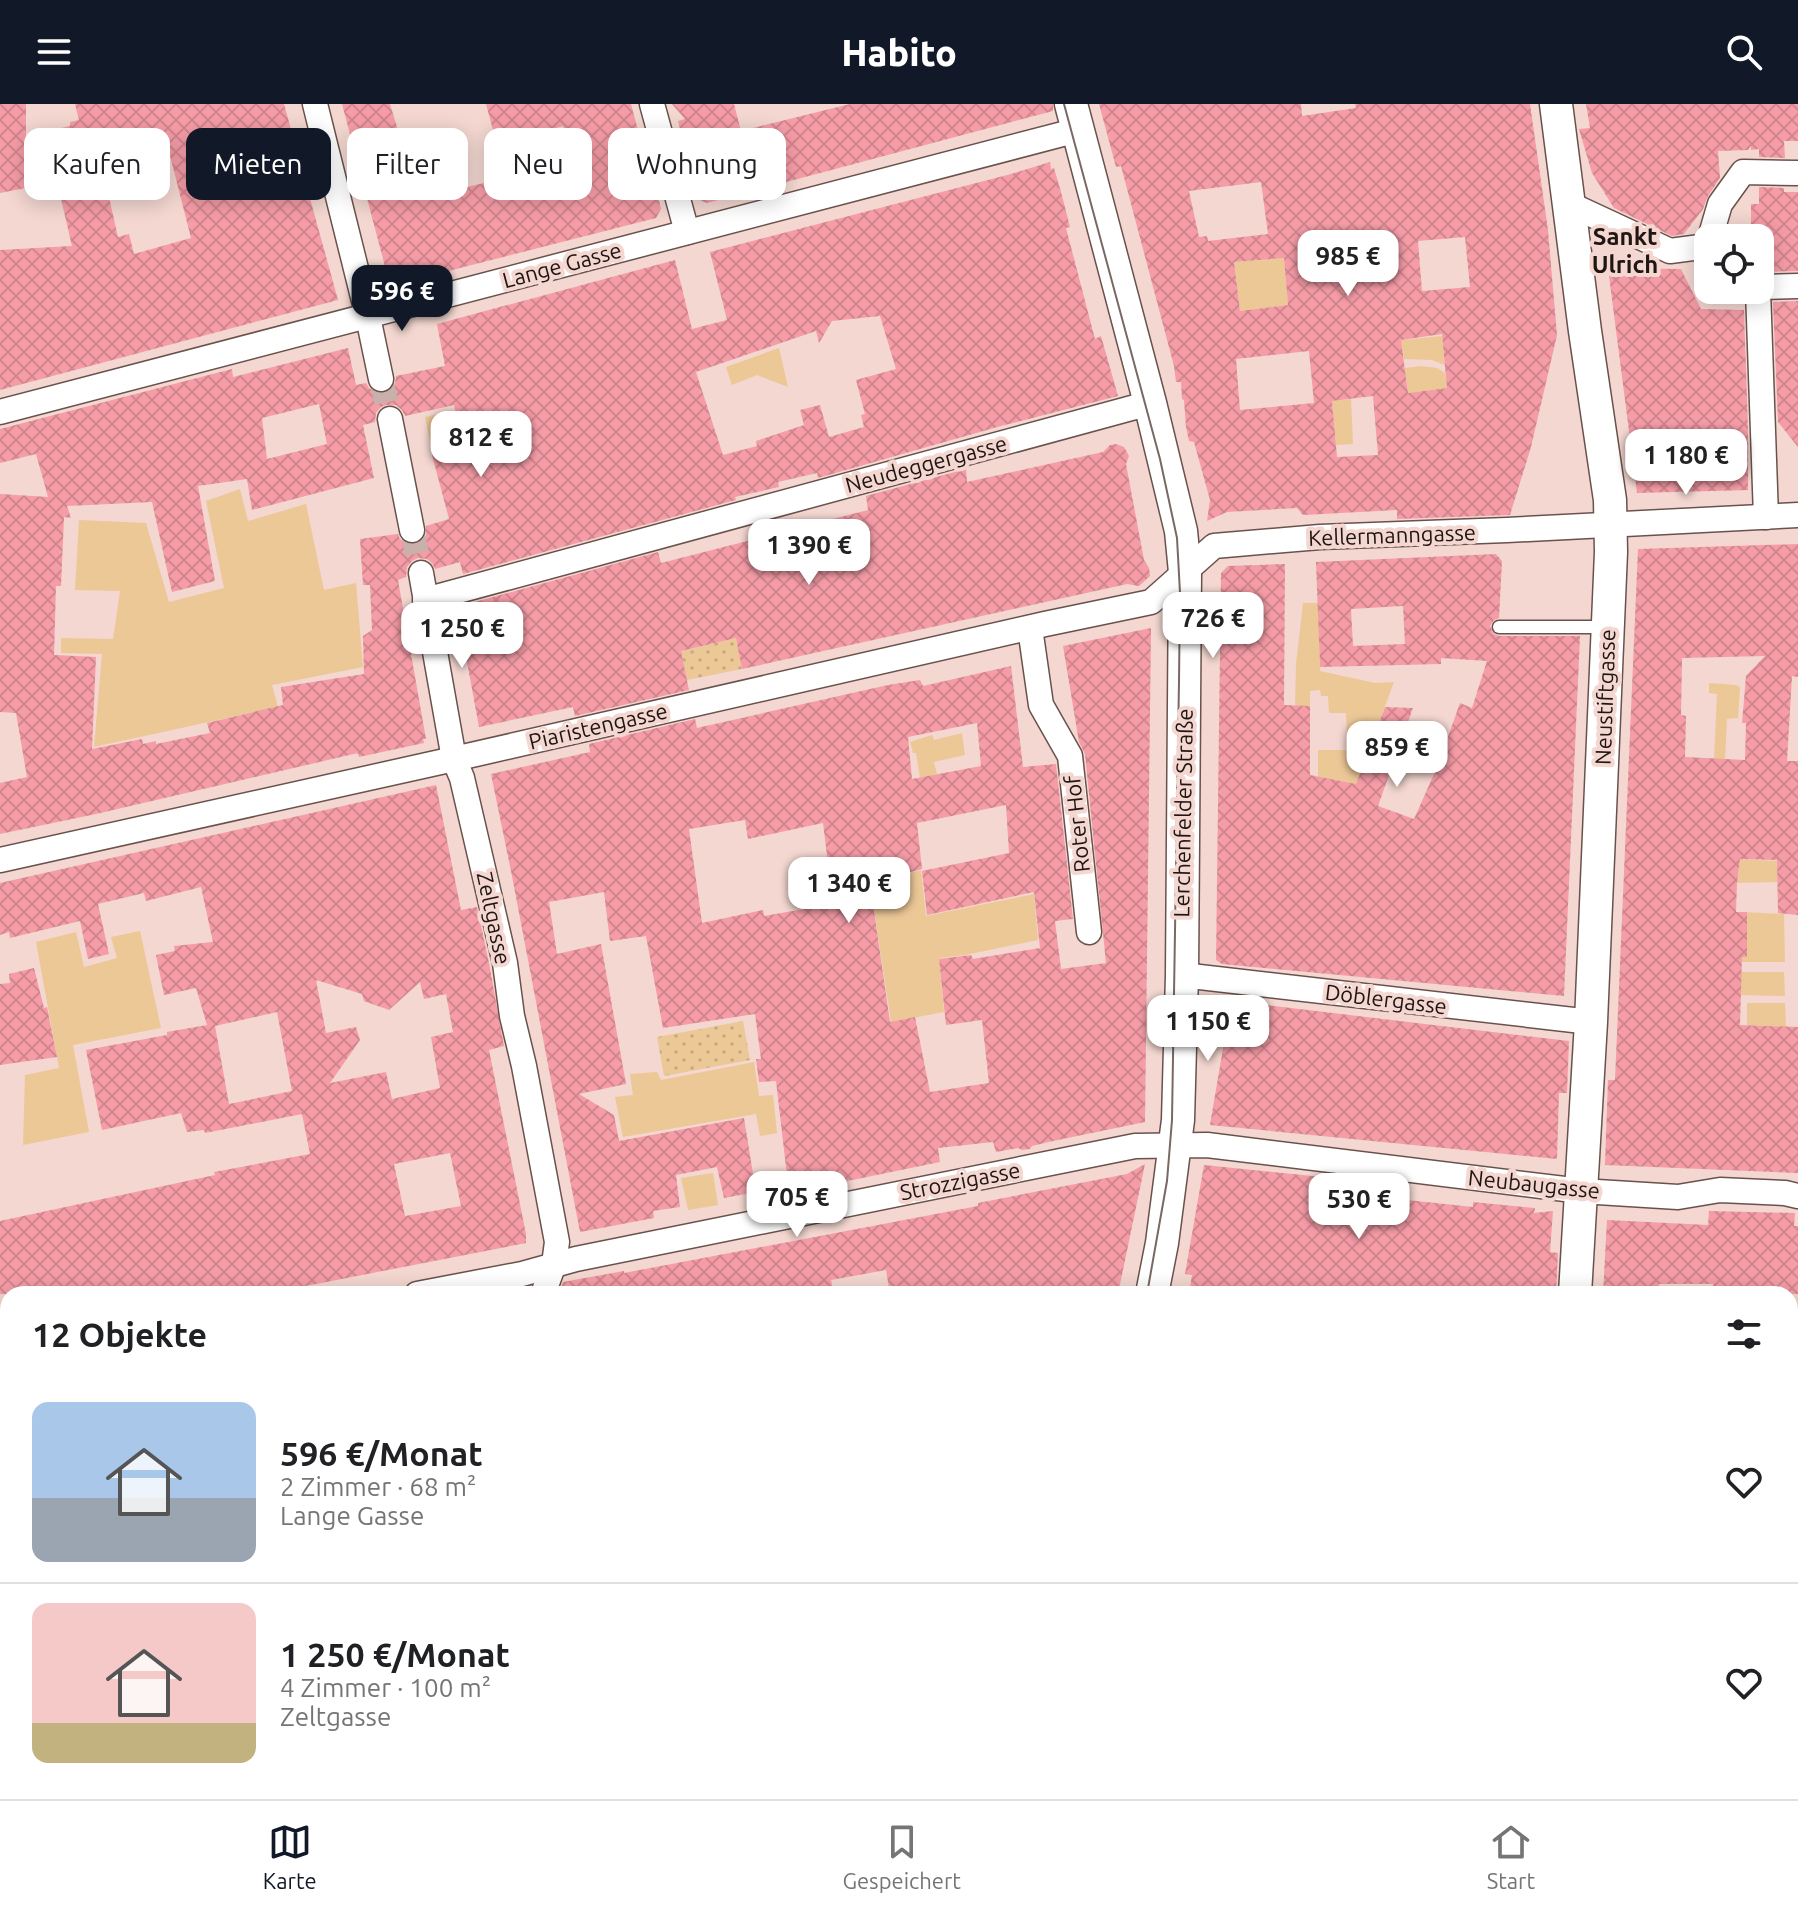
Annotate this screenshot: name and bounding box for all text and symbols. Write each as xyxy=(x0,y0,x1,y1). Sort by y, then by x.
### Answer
icon: menu xyxy=(32,30,76,74)
icon: search xyxy=(1722,30,1766,74)
text: Habito xyxy=(841,32,957,73)
chip: Kaufen xyxy=(24,128,170,200)
chip: Mieten xyxy=(186,128,331,200)
chip: Filter xyxy=(347,128,468,200)
chip: Neu xyxy=(484,128,592,200)
chip: Wohnung xyxy=(608,128,786,200)
district label: Sankt Ulrich xyxy=(1592,223,1658,278)
map controls xyxy=(1694,224,1774,304)
button: locate xyxy=(1694,224,1774,304)
pin: 985 € xyxy=(1292,230,1404,298)
street label: Lange Gasse xyxy=(500,237,624,292)
text: 985 € xyxy=(1316,241,1380,270)
pin: 596 € xyxy=(346,265,458,333)
text: 596 € xyxy=(370,276,434,305)
pin: 812 € xyxy=(425,411,537,479)
text: 812 € xyxy=(449,422,513,451)
pin: 1 180 € xyxy=(1612,429,1760,497)
street label: Neudeggergasse xyxy=(842,430,1009,497)
text: 1 180 € xyxy=(1643,440,1729,469)
pin: 1 390 € xyxy=(735,519,883,587)
street label: Kellermanngasse xyxy=(1308,519,1476,550)
text: 1 390 € xyxy=(766,530,852,559)
pin: 726 € xyxy=(1157,592,1269,660)
pin: 1 250 € xyxy=(388,602,536,670)
text: 726 € xyxy=(1181,603,1245,632)
text: 1 250 € xyxy=(419,613,505,642)
street label: Neustiftgasse xyxy=(1590,629,1619,765)
street label: Piaristengasse xyxy=(526,697,670,754)
street label: Lerchenfelder Straße xyxy=(1168,708,1197,918)
pin: 859 € xyxy=(1341,721,1453,789)
text: 859 € xyxy=(1365,732,1429,761)
street label: Roter Hof xyxy=(1059,774,1094,874)
pin: 1 340 € xyxy=(775,857,923,925)
text: 1 340 € xyxy=(806,868,892,897)
street label: Zeltgasse xyxy=(472,869,517,967)
street label: Döblergasse xyxy=(1324,979,1448,1018)
pin: 1 150 € xyxy=(1134,995,1282,1063)
text: 1 150 € xyxy=(1165,1006,1251,1035)
street label: Strozzigasse xyxy=(898,1157,1022,1204)
street label: Neubaugasse xyxy=(1467,1164,1601,1203)
pin: 705 € xyxy=(741,1171,853,1239)
pin: 530 € xyxy=(1303,1173,1415,1241)
text: 705 € xyxy=(765,1182,829,1211)
text: 530 € xyxy=(1327,1184,1391,1213)
icon: filters xyxy=(1722,1312,1766,1356)
text: 12 Objekte xyxy=(32,1315,207,1353)
icon: home xyxy=(96,1434,192,1530)
text: 596 €/Monat xyxy=(280,1434,483,1472)
icon: heart xyxy=(1722,1460,1766,1504)
text: 2 Zimmer · 68 m² xyxy=(280,1472,476,1501)
text: Lange Gasse xyxy=(280,1501,424,1530)
icon: home xyxy=(96,1635,192,1731)
text: 1 250 €/Monat xyxy=(280,1635,510,1673)
icon: heart xyxy=(1722,1661,1766,1705)
text: 4 Zimmer · 100 m² xyxy=(280,1673,491,1702)
text: Zeltgasse xyxy=(280,1702,391,1731)
tab: Karte xyxy=(263,1820,317,1893)
tab: Gespeichert xyxy=(842,1820,961,1893)
tab: Start xyxy=(1487,1820,1535,1893)

